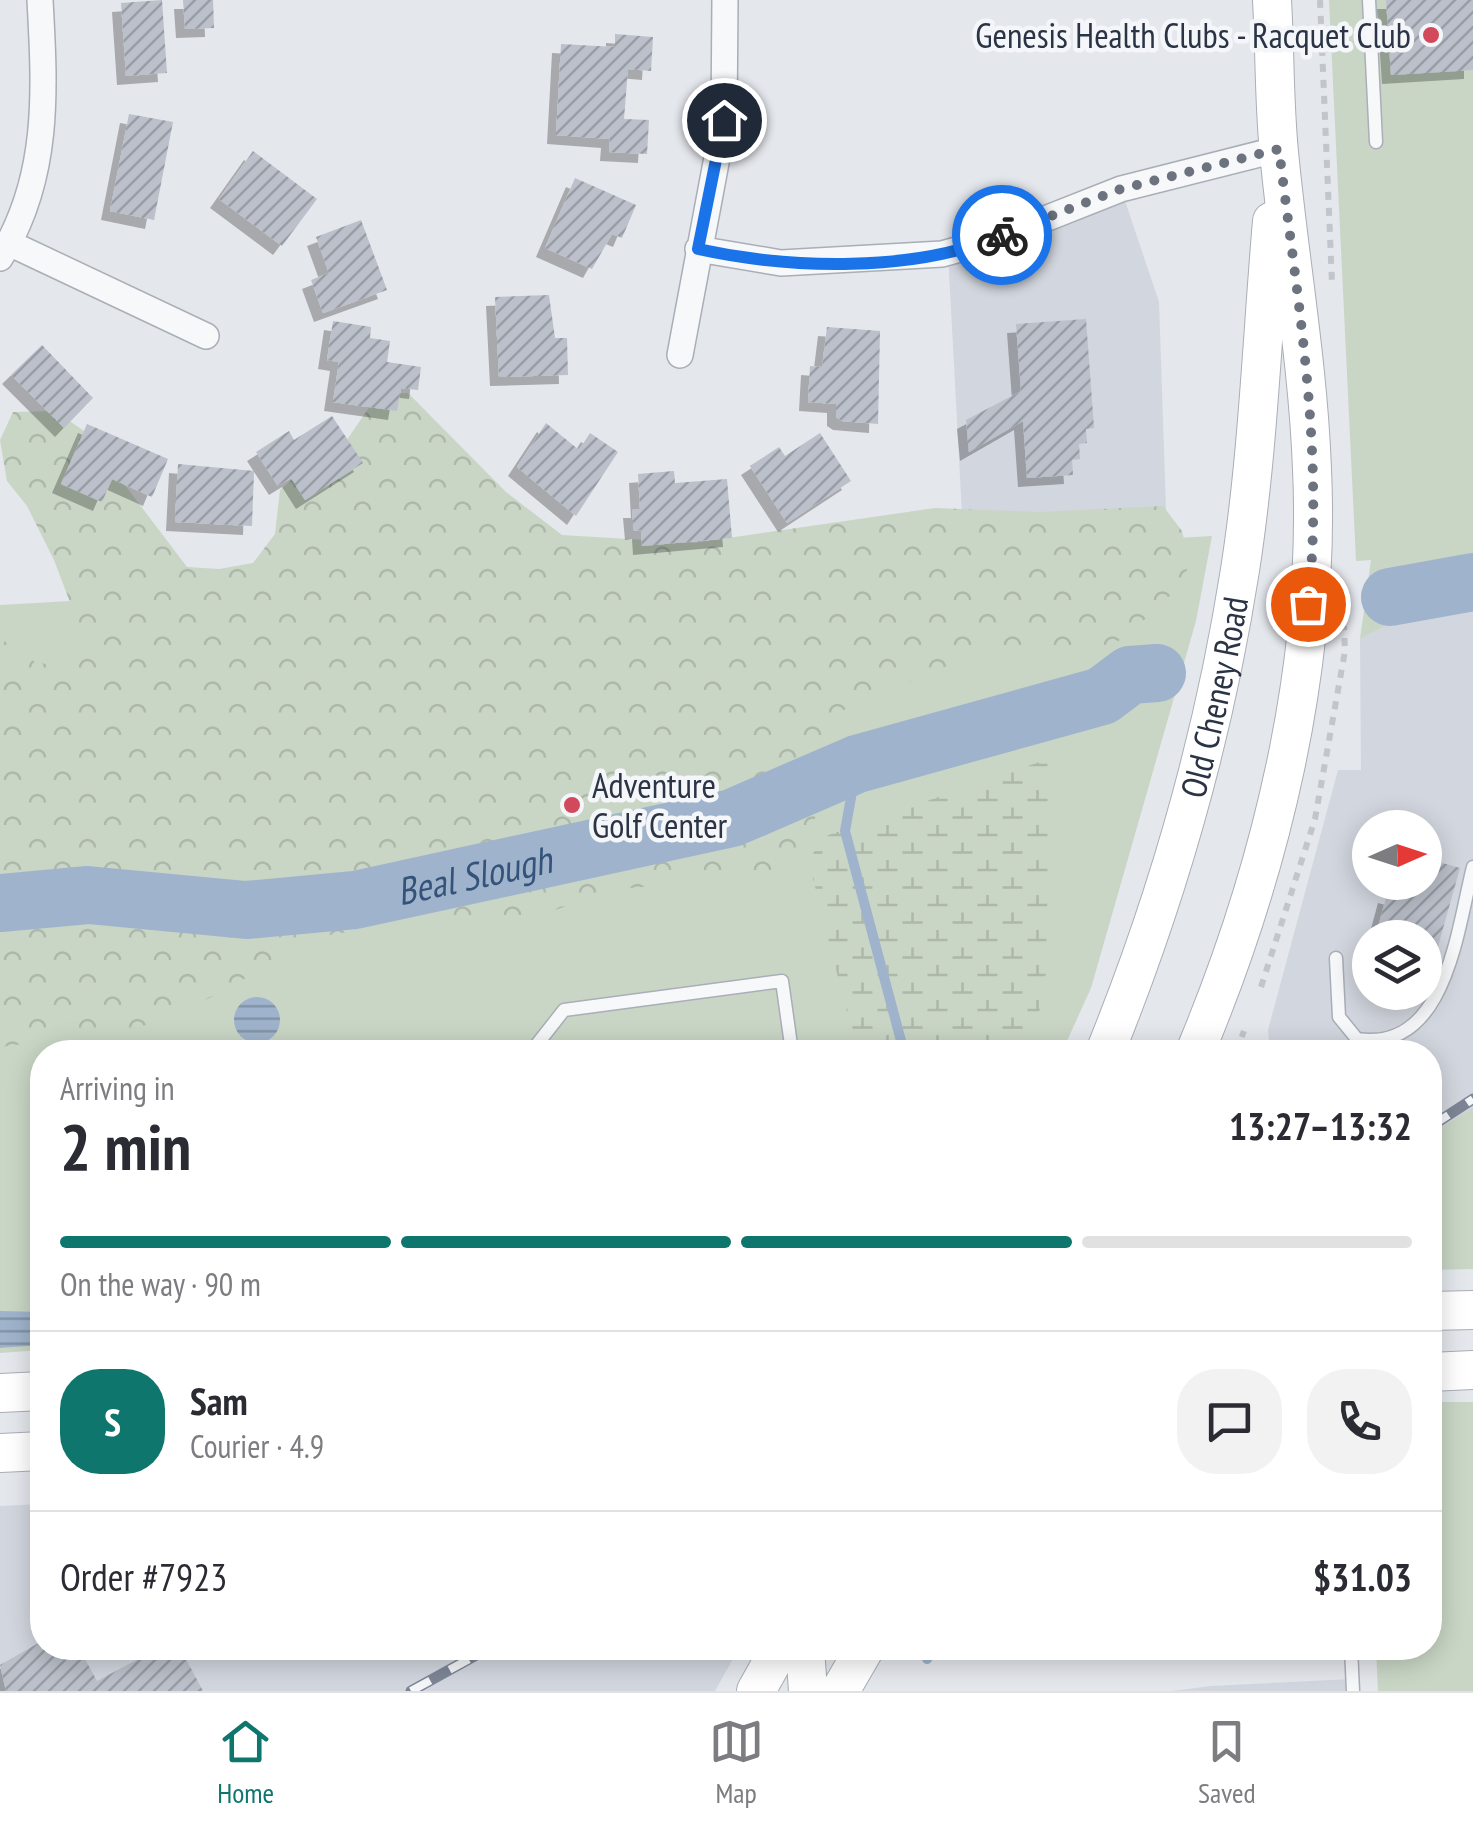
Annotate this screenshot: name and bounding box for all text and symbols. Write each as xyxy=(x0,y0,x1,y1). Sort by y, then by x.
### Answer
place label: Genesis Health Clubs - Racquet Club xyxy=(975,12,1411,58)
marker: Genesis Health Clubs - Racquet Club xyxy=(1420,24,1442,46)
pin xyxy=(682,78,767,163)
icon: home xyxy=(697,93,752,148)
courier xyxy=(952,185,1052,285)
icon: bike xyxy=(975,208,1030,263)
pin xyxy=(1266,562,1351,647)
icon: bag xyxy=(1281,577,1336,632)
street label: Old Cheney Road xyxy=(1169,593,1258,803)
place label: Adventure Golf Center xyxy=(592,762,728,848)
marker: Adventure Golf Center xyxy=(561,794,583,816)
north arrow xyxy=(1352,810,1442,900)
map controls xyxy=(1352,810,1442,1010)
water label: Beal Slough xyxy=(392,833,558,915)
button: layers xyxy=(1352,920,1442,1010)
text: Arriving in xyxy=(60,1067,175,1109)
text: 13:27–13:32 xyxy=(1229,1101,1412,1150)
text: 2 min xyxy=(60,1104,191,1188)
text: On the way · 90 m xyxy=(60,1263,261,1305)
button: chat xyxy=(1177,1369,1282,1474)
button: phone xyxy=(1307,1369,1412,1474)
text: Sam xyxy=(190,1376,248,1425)
text: S xyxy=(104,1397,121,1446)
text: Courier · 4.9 xyxy=(190,1425,324,1467)
text: Order #7923 xyxy=(60,1552,227,1601)
text: $31.03 xyxy=(1313,1552,1412,1601)
tab: Home xyxy=(217,1714,274,1811)
tab: Map xyxy=(709,1714,764,1811)
tab: Saved xyxy=(1198,1714,1256,1811)

